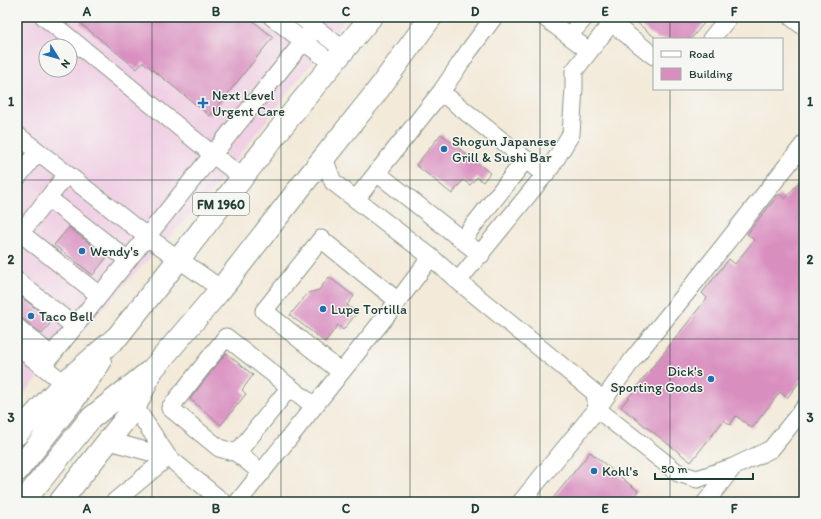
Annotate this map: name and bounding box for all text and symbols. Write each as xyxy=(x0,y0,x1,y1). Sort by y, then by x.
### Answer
text: A xyxy=(82,4,92,19)
text: B xyxy=(212,4,221,19)
text: C xyxy=(342,4,351,19)
text: D xyxy=(471,4,480,19)
text: E xyxy=(601,4,609,19)
text: F xyxy=(731,4,738,19)
north arrow xyxy=(38,38,78,78)
legend xyxy=(653,38,783,90)
text: Road xyxy=(689,47,715,61)
text: N xyxy=(58,57,73,71)
text: Building xyxy=(689,67,733,81)
place label: Next Level Urgent Care xyxy=(212,87,285,120)
text: 1 xyxy=(8,94,14,109)
text: 1 xyxy=(807,94,813,109)
marker: Next Level Urgent Care xyxy=(197,97,209,109)
place label: Shogun Japanese Grill & Sushi Bar xyxy=(452,133,557,166)
marker: Shogun Japanese Grill & Sushi Bar xyxy=(439,144,449,154)
road number: FM 1960 xyxy=(193,193,249,215)
place label: Wendy's xyxy=(90,243,139,260)
marker: Wendy's xyxy=(77,246,87,256)
text: 2 xyxy=(8,252,15,267)
text: 2 xyxy=(807,252,814,267)
place label: Lupe Tortilla xyxy=(331,301,407,318)
marker: Lupe Tortilla xyxy=(318,304,328,314)
place label: Taco Bell xyxy=(39,308,93,325)
marker: Taco Bell xyxy=(26,311,36,321)
place label: Dick's Sporting Goods xyxy=(610,363,703,396)
marker: Dick's Sporting Goods xyxy=(706,374,716,384)
text: 3 xyxy=(7,410,15,425)
text: 3 xyxy=(806,410,814,425)
scale bar xyxy=(655,455,753,481)
text: 50 m xyxy=(661,462,687,476)
place label: Kohl's xyxy=(602,463,638,480)
marker: Kohl's xyxy=(589,466,599,476)
text: A xyxy=(82,501,92,516)
text: B xyxy=(212,501,221,516)
text: C xyxy=(342,501,351,516)
text: D xyxy=(471,501,480,516)
text: E xyxy=(601,501,609,516)
text: F xyxy=(731,501,738,516)

